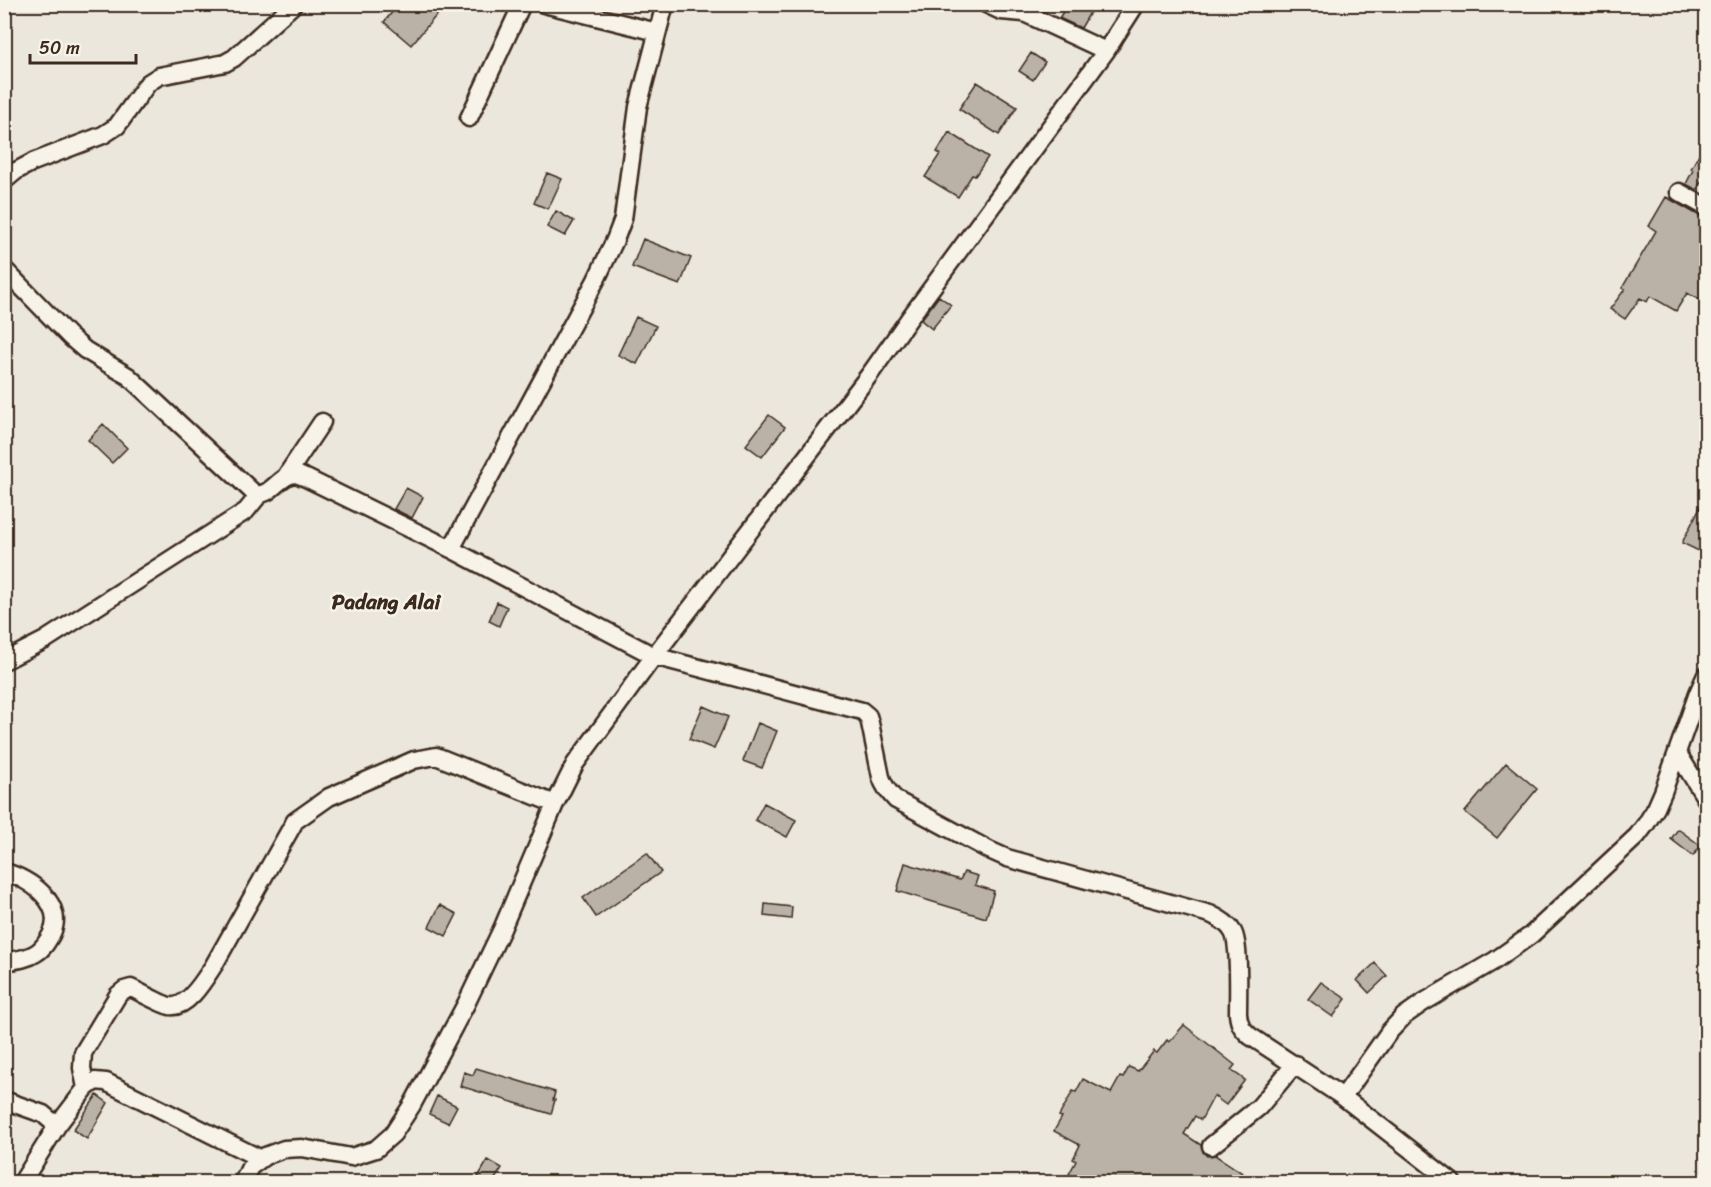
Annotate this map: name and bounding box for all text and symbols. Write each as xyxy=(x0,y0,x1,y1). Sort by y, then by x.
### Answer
scale bar xyxy=(30,27,136,65)
text: 50 m xyxy=(39,32,80,64)
district label: Padang Alai xyxy=(332,583,441,621)

